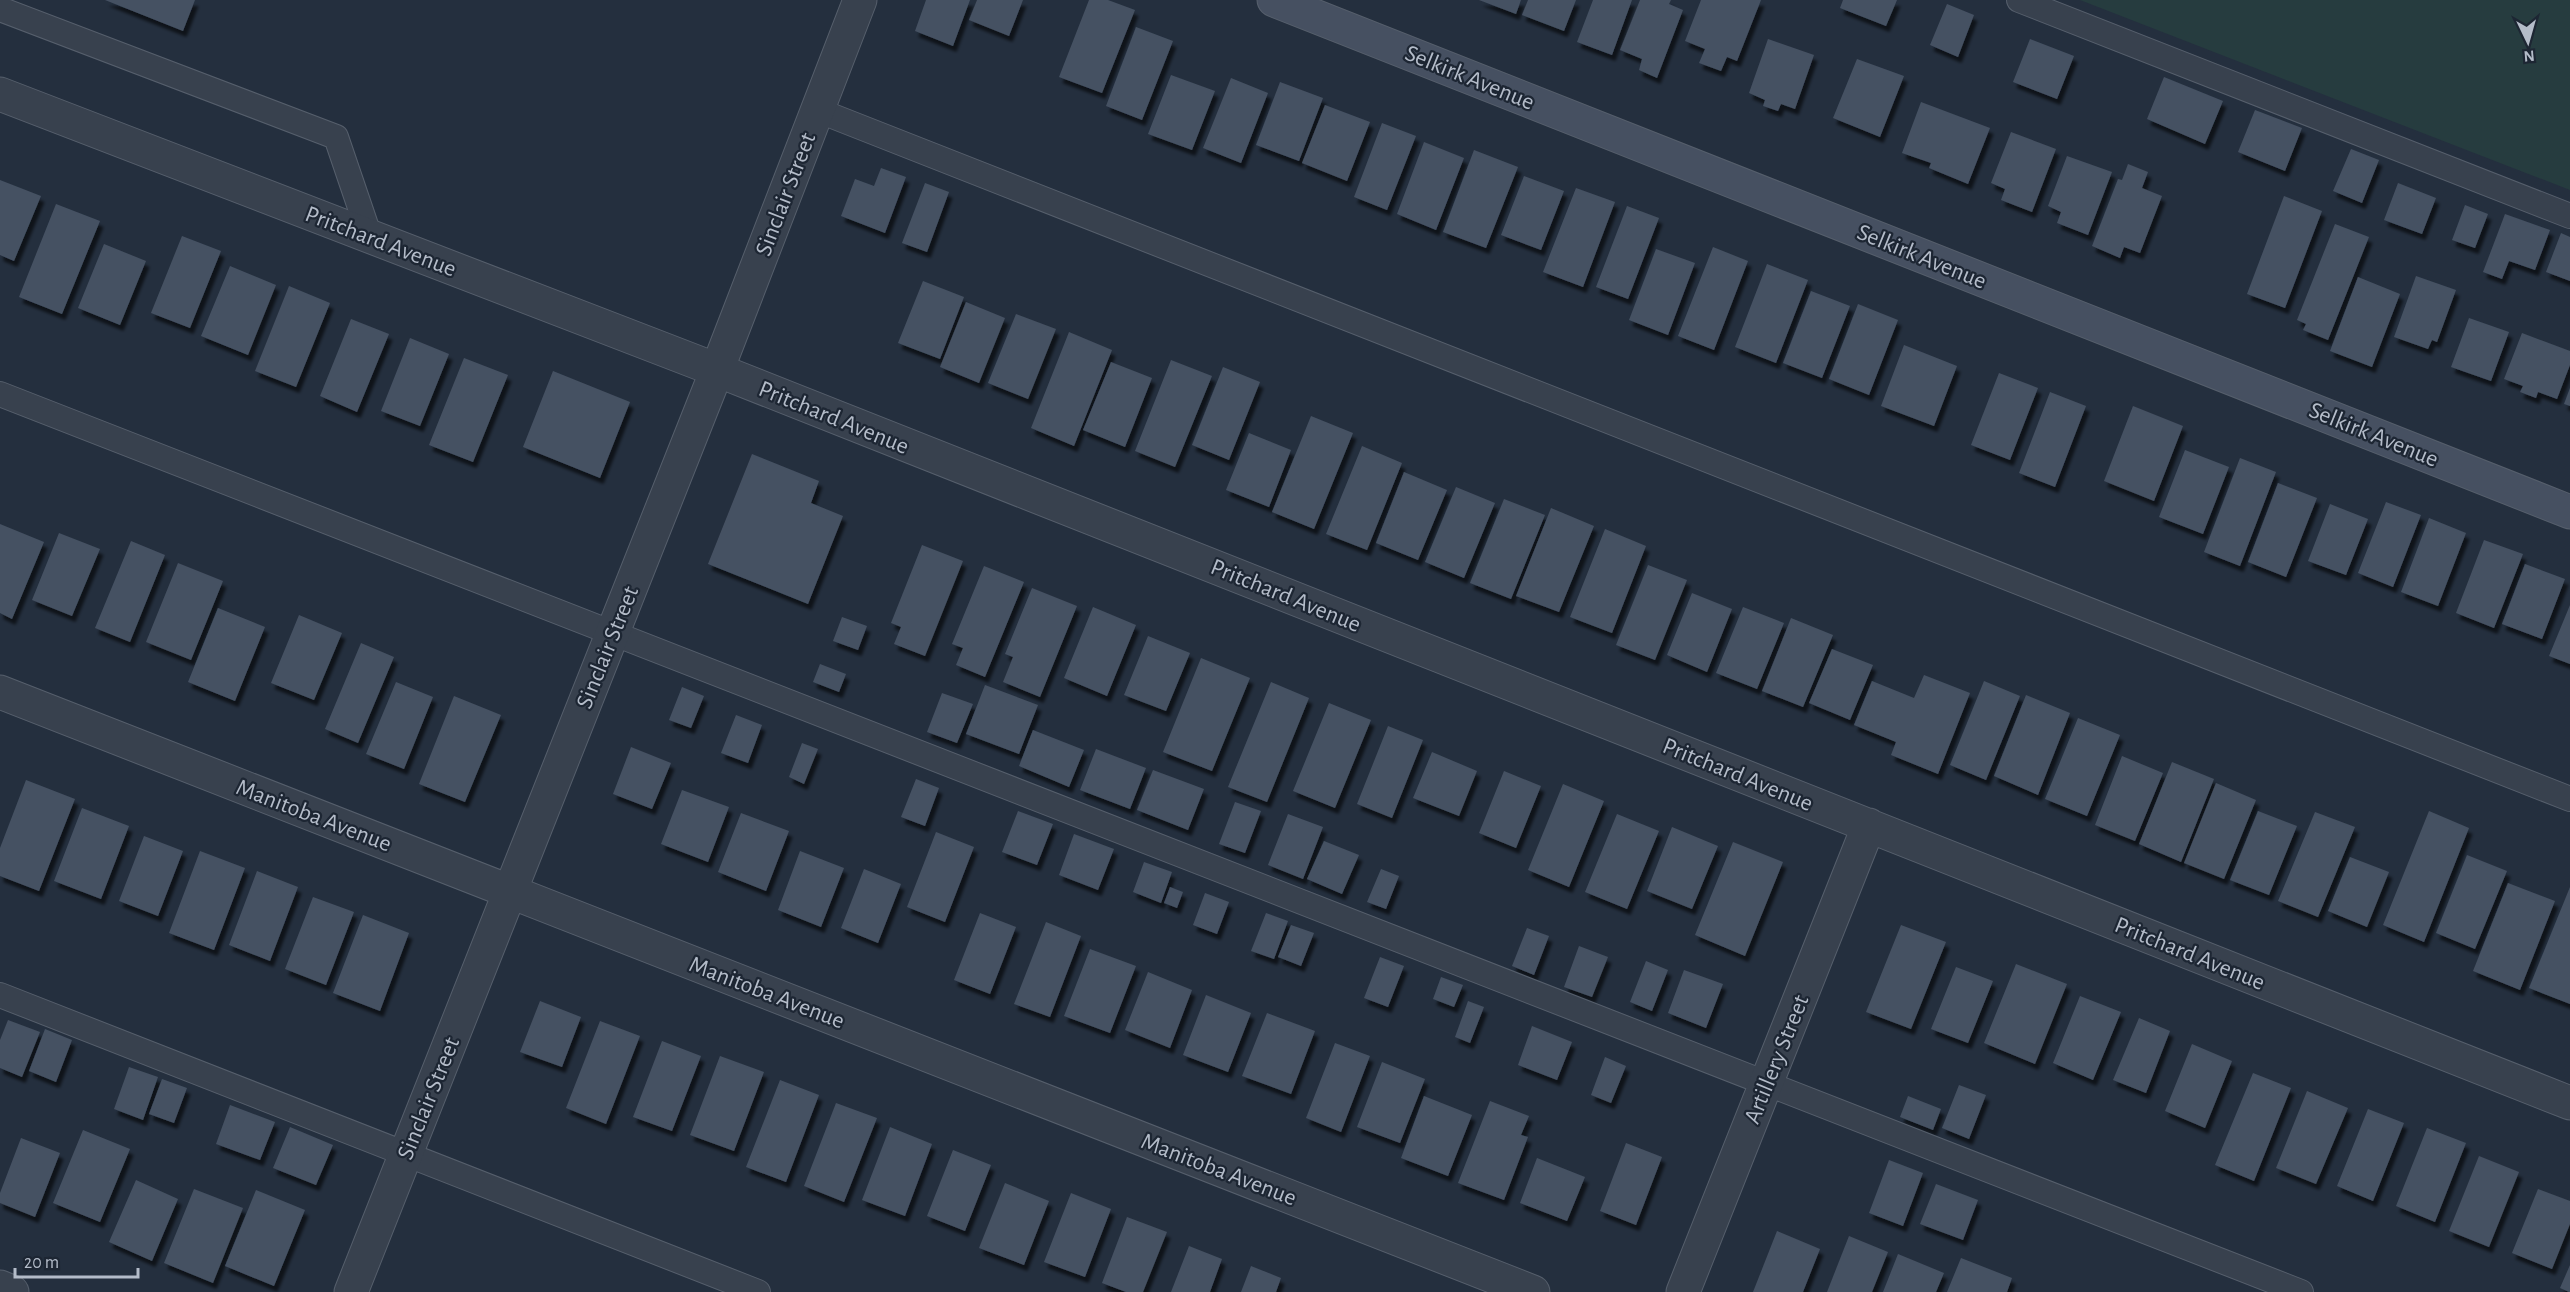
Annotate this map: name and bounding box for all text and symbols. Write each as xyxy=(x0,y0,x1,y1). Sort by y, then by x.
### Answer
north arrow xyxy=(2498,12,2558,72)
street label: Selkirk Avenue xyxy=(1402,41,1538,115)
text: N xyxy=(2523,47,2535,64)
street label: Sinclair Street xyxy=(751,129,821,259)
street label: Pritchard Avenue xyxy=(302,202,459,282)
street label: Selkirk Avenue xyxy=(1854,220,1990,294)
street label: Pritchard Avenue xyxy=(755,377,912,459)
street label: Selkirk Avenue xyxy=(2306,398,2442,472)
street label: Pritchard Avenue xyxy=(1207,555,1364,637)
street label: Sinclair Street xyxy=(572,582,643,712)
street label: Pritchard Avenue xyxy=(1659,734,1816,816)
street label: Manitoba Avenue xyxy=(233,775,395,857)
street label: Pritchard Avenue xyxy=(2111,913,2268,995)
street label: Manitoba Avenue xyxy=(686,952,848,1034)
street label: Artillery Street xyxy=(1740,991,1814,1127)
street label: Sinclair Street xyxy=(393,1033,464,1163)
street label: Manitoba Avenue xyxy=(1138,1129,1300,1211)
scale bar xyxy=(15,1241,138,1279)
text: 20 m xyxy=(24,1254,59,1272)

